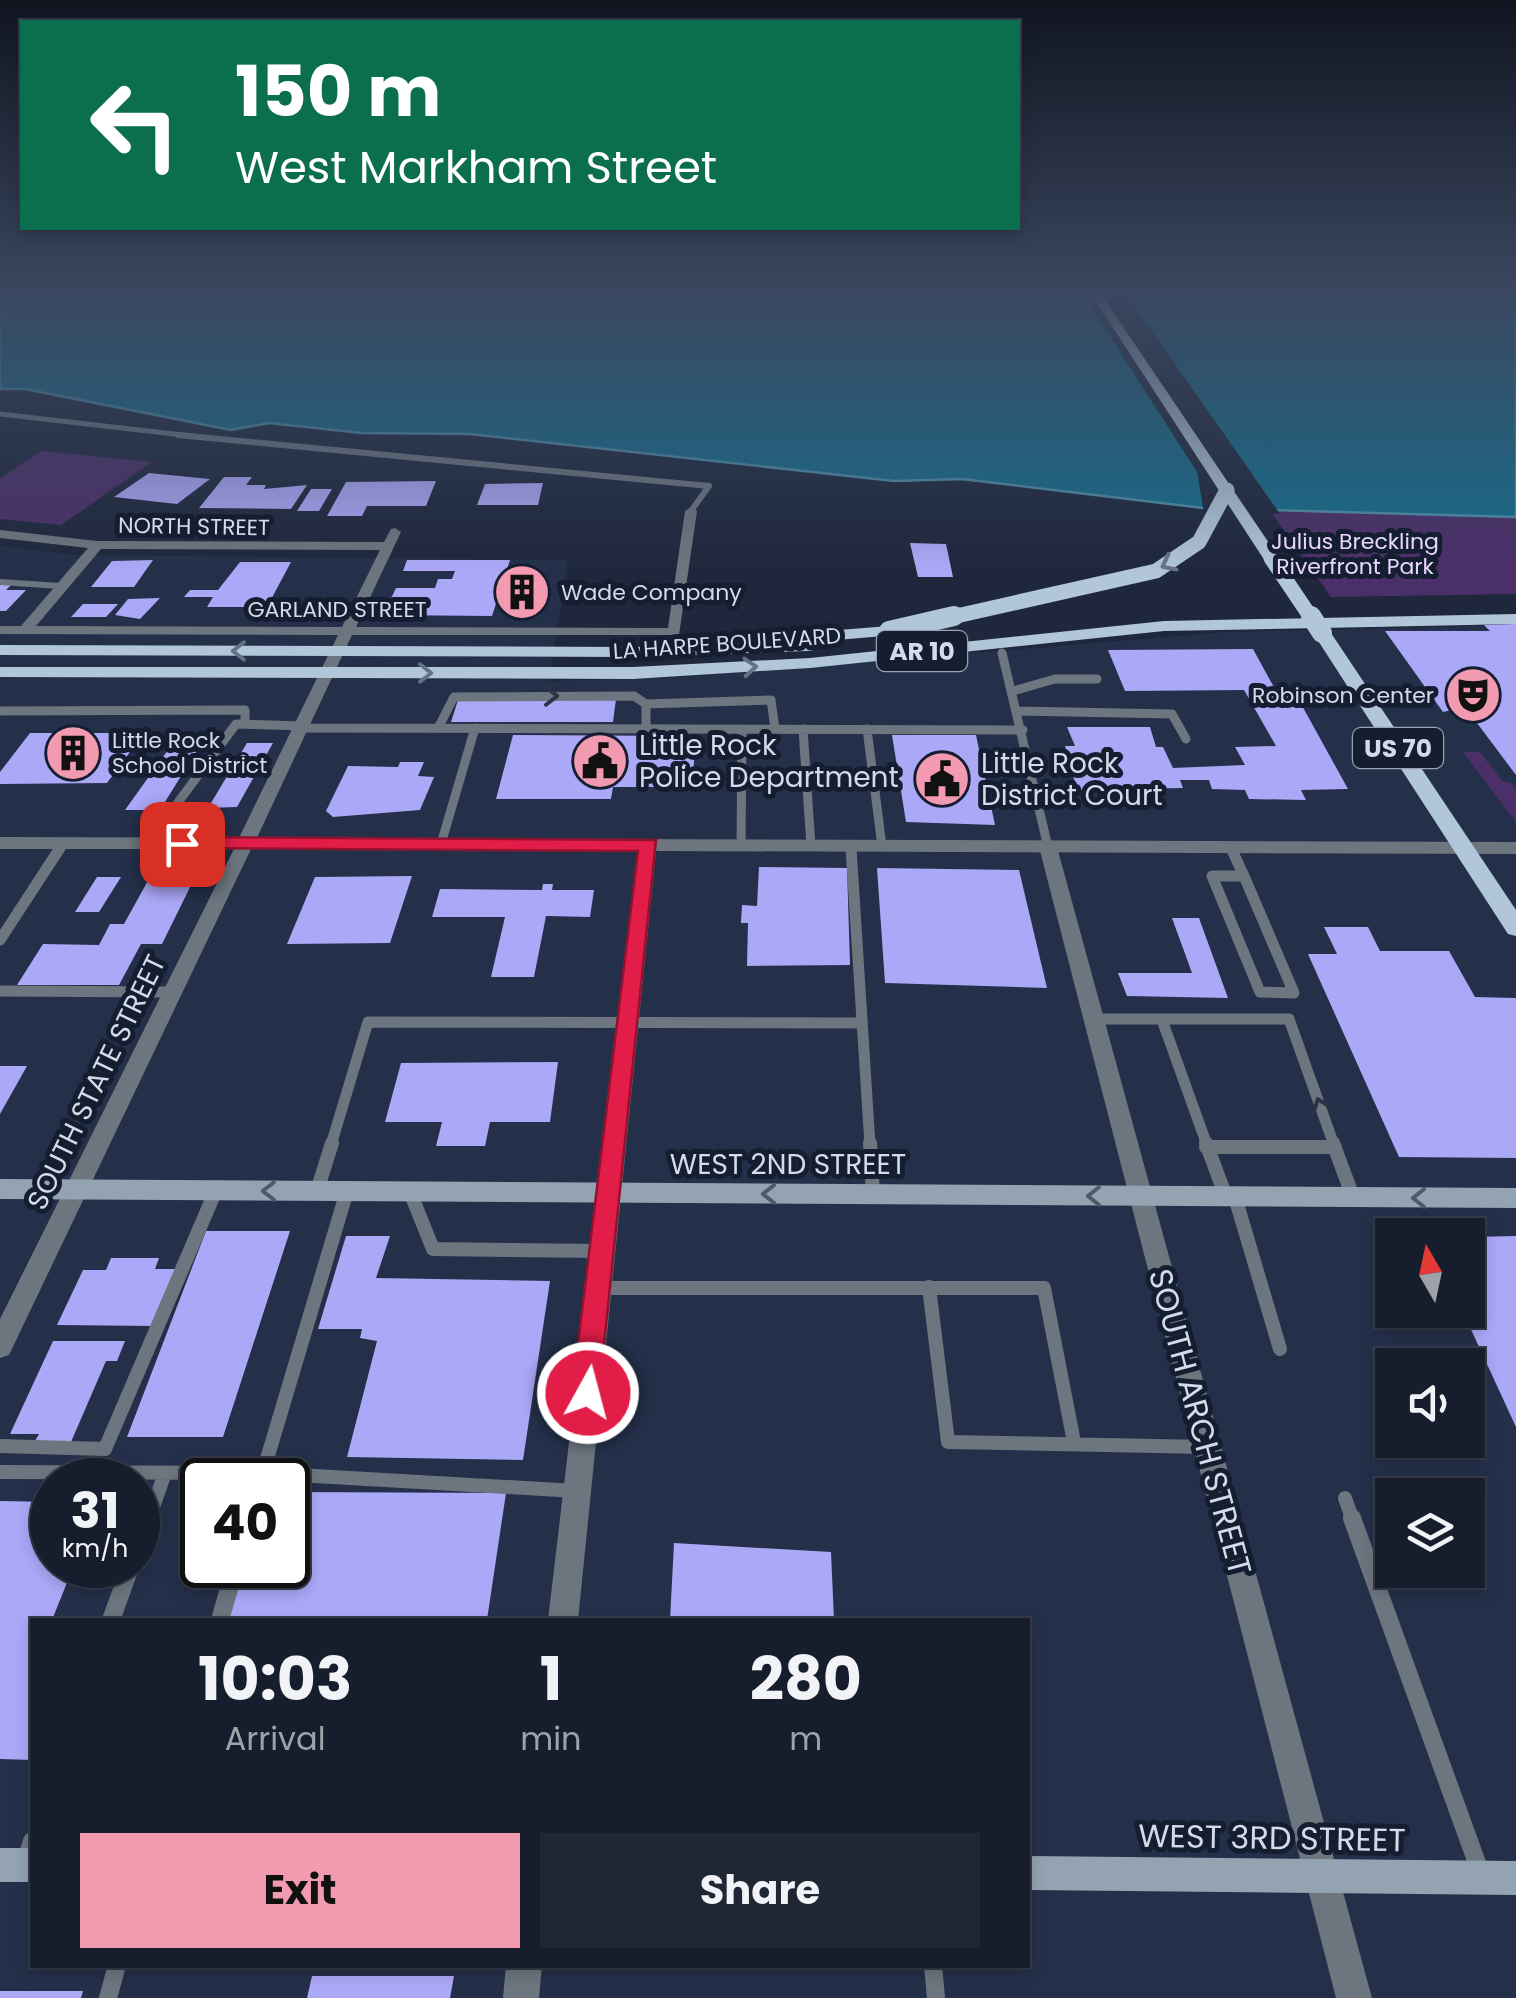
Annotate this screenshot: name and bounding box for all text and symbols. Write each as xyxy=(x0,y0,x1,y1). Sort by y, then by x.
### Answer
text: 150 m xyxy=(235,42,441,141)
icon: left xyxy=(70,60,200,190)
text: West Markham Street xyxy=(235,136,717,199)
street label: NORTH STREET xyxy=(118,510,270,543)
park label: Julius Breckling Riverfront Park xyxy=(1271,526,1439,582)
one-way arrow xyxy=(1161,552,1179,571)
building icon: Wade Company xyxy=(492,562,552,622)
place label: Wade Company xyxy=(561,577,742,608)
street label: GARLAND STREET xyxy=(247,594,427,625)
street label: LA HARPE BOULEVARD xyxy=(612,620,842,667)
road number: AR 10 xyxy=(877,631,967,671)
one-way arrow xyxy=(230,641,246,662)
one-way arrow xyxy=(743,657,759,678)
one-way arrow xyxy=(418,662,434,684)
theatre icon: Robinson Center xyxy=(1443,665,1503,725)
place label: Robinson Center xyxy=(1252,680,1434,711)
one-way arrow xyxy=(544,685,560,707)
building icon: Little Rock School District xyxy=(43,723,103,783)
place label: Little Rock School District xyxy=(112,725,267,781)
place label: Little Rock Police Department xyxy=(639,726,899,797)
road number: US 70 xyxy=(1353,728,1443,768)
public building icon: Little Rock Police Department xyxy=(570,731,630,791)
place label: Little Rock District Court xyxy=(981,744,1163,815)
public building icon: Little Rock District Court xyxy=(912,749,972,809)
pin xyxy=(140,802,225,887)
icon: arrive xyxy=(155,817,210,872)
street label: SOUTH STATE STREET xyxy=(18,948,175,1216)
one-way arrow xyxy=(1311,1098,1332,1115)
street label: WEST 2ND STREET xyxy=(670,1145,906,1184)
one-way arrow xyxy=(260,1180,276,1202)
one-way arrow xyxy=(760,1183,776,1205)
one-way arrow xyxy=(1085,1185,1100,1207)
one-way arrow xyxy=(1410,1187,1426,1209)
north arrow xyxy=(1375,1218,1485,1328)
map controls xyxy=(1375,1218,1485,1588)
street label: SOUTH ARCH STREET xyxy=(1138,1264,1263,1580)
position arrow xyxy=(536,1341,640,1445)
button: sound xyxy=(1375,1348,1485,1458)
speed limit sign: 40 xyxy=(180,1458,310,1588)
text: 31 xyxy=(70,1475,120,1546)
button: layers xyxy=(1375,1478,1485,1588)
text: km/h xyxy=(62,1531,128,1566)
text: 10:03 xyxy=(198,1637,352,1721)
text: 1 xyxy=(540,1637,562,1721)
text: 280 xyxy=(750,1637,862,1721)
text: Arrival xyxy=(225,1716,326,1761)
text: min xyxy=(520,1716,582,1761)
text: m xyxy=(789,1716,822,1761)
street label: WEST 3RD STREET xyxy=(1138,1813,1406,1862)
button: Exit xyxy=(80,1833,520,1948)
button: Share xyxy=(540,1833,980,1948)

